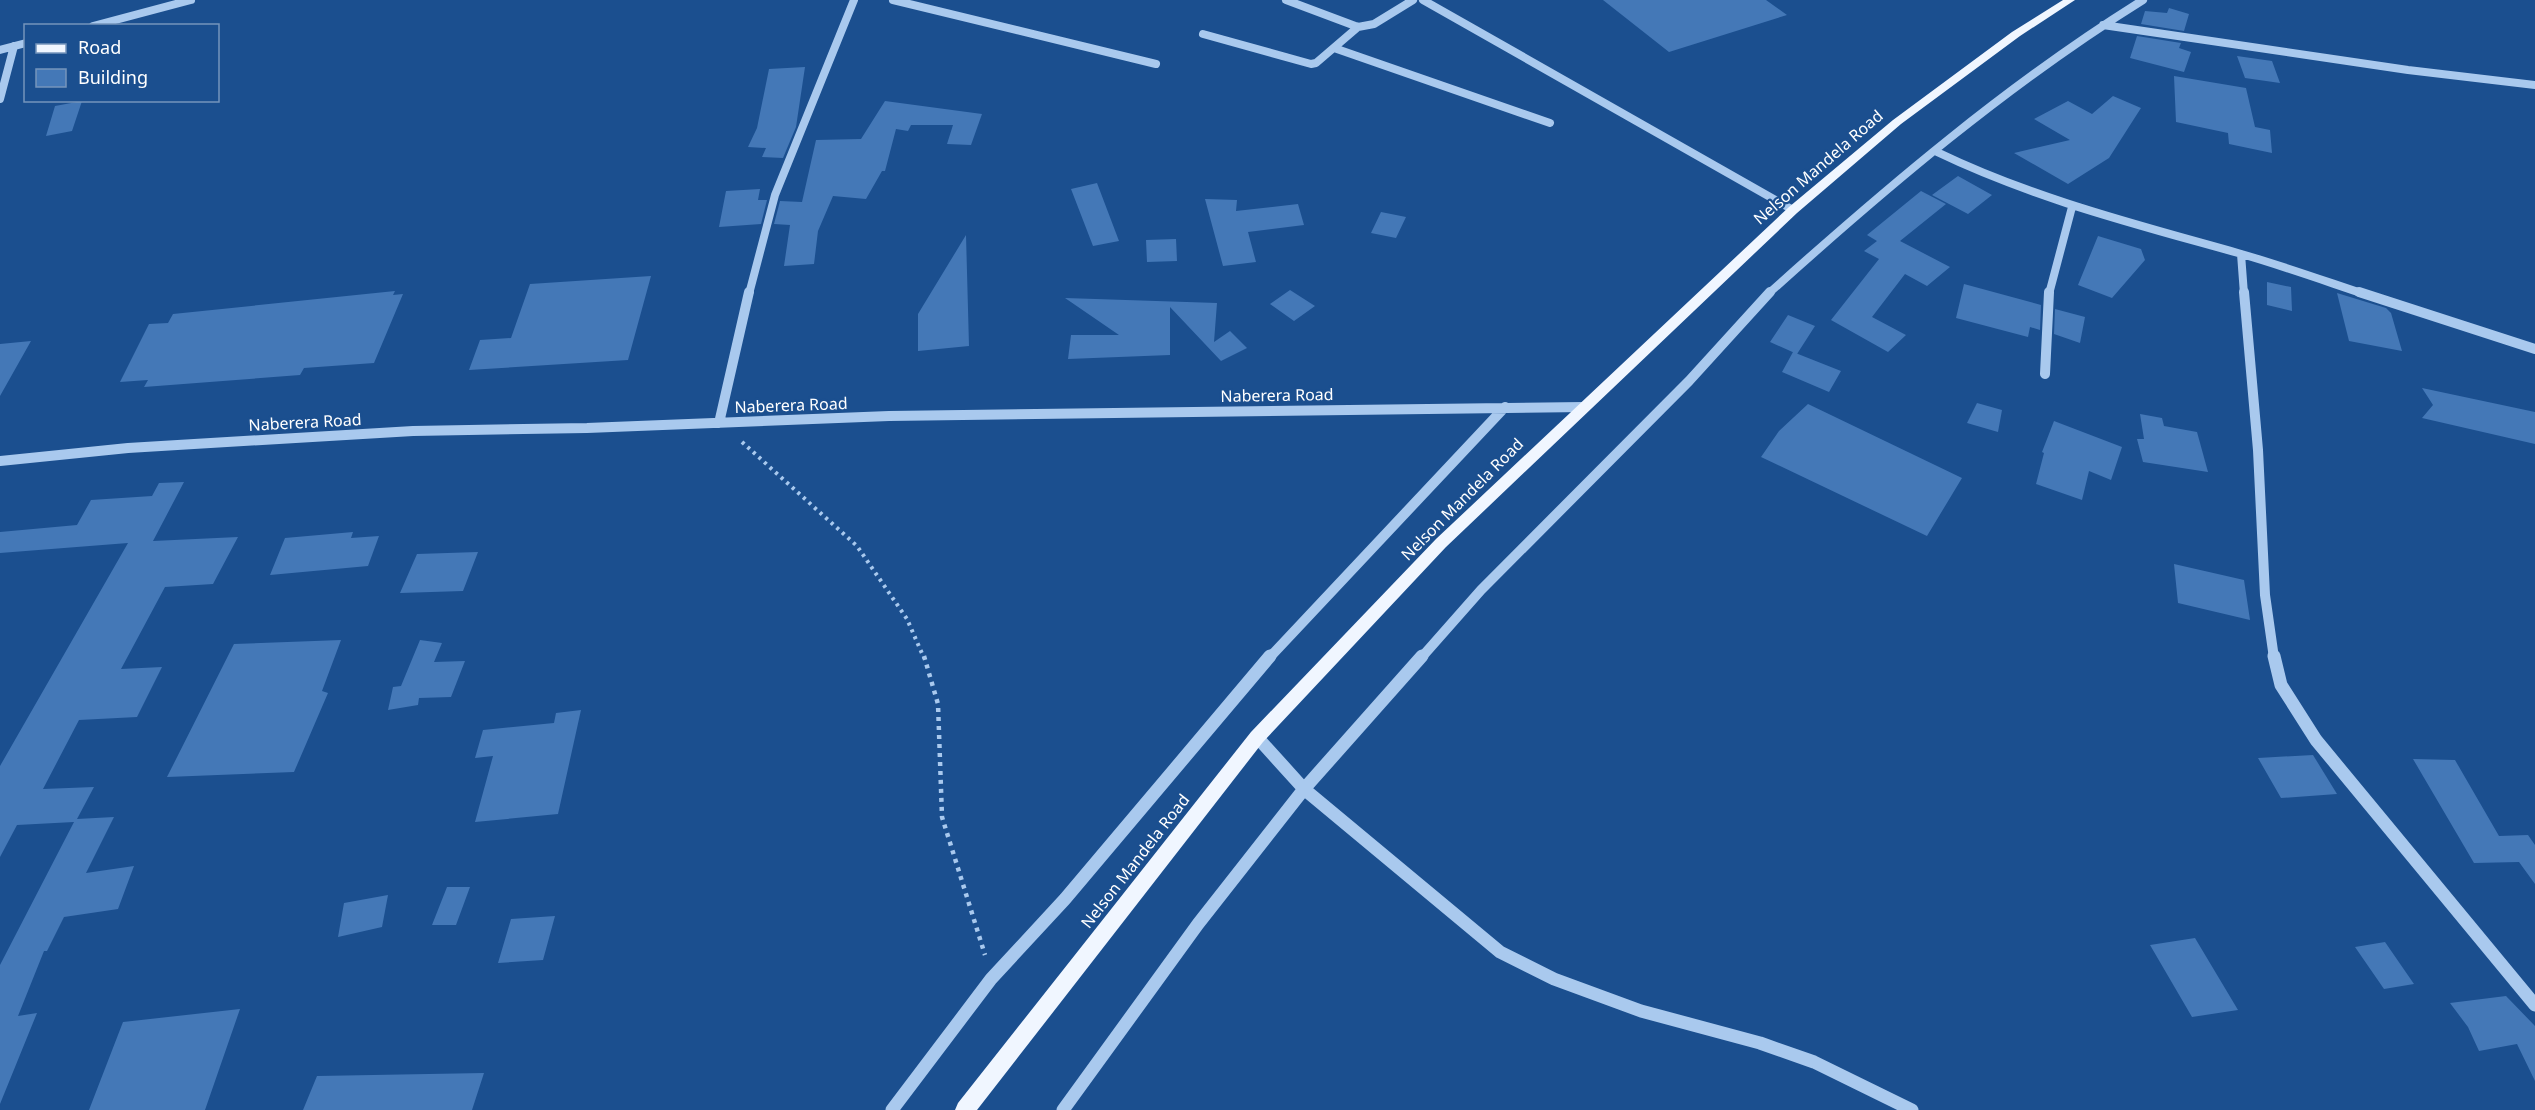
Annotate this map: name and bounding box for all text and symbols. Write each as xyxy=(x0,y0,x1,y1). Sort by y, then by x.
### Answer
legend xyxy=(24,24,219,102)
text: Road xyxy=(78,35,121,59)
text: Building xyxy=(78,65,148,89)
street label: Nelson Mandela Road xyxy=(1749,105,1887,229)
street label: Naberera Road xyxy=(1220,383,1334,407)
street label: Naberera Road xyxy=(734,392,848,418)
street label: Naberera Road xyxy=(248,408,362,436)
street label: Nelson Mandela Road xyxy=(1396,433,1528,565)
street label: Nelson Mandela Road xyxy=(1076,789,1194,933)

